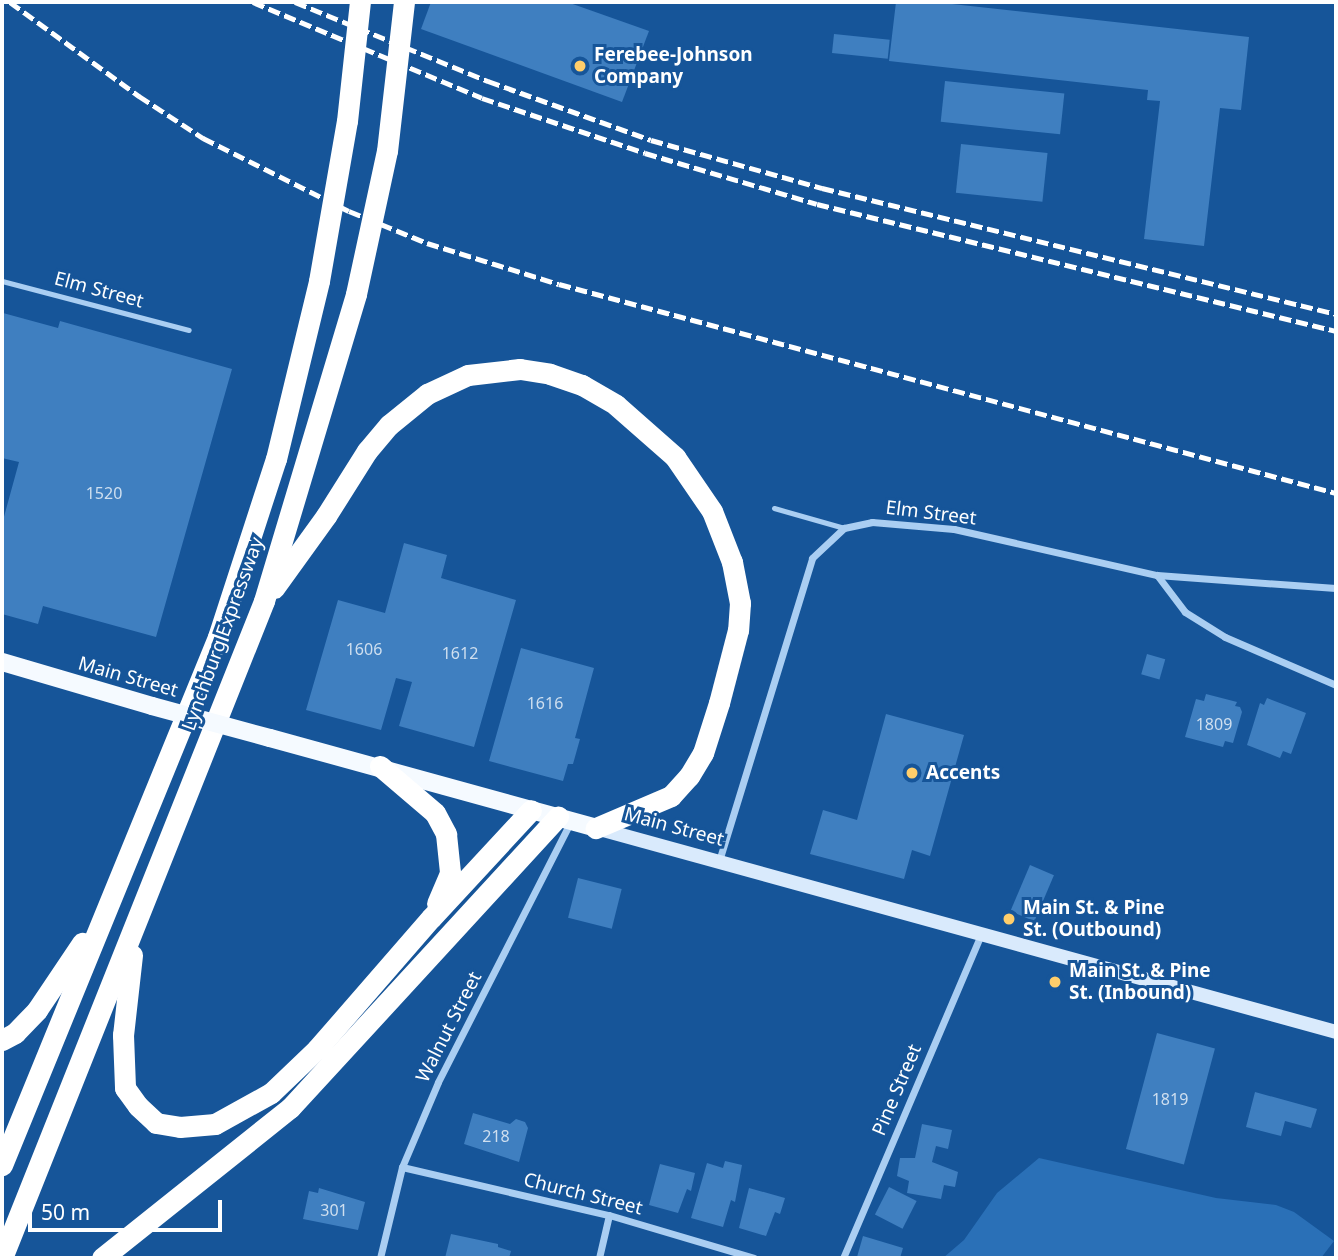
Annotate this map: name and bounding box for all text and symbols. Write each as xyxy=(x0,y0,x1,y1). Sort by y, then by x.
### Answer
place label: Ferebee-Johnson Company xyxy=(594,44,753,88)
marker: Ferebee-Johnson Company xyxy=(572,58,588,74)
street label: Elm Street xyxy=(52,267,146,313)
house number: 1520 xyxy=(86,483,122,503)
street label: Elm Street xyxy=(884,496,978,530)
street label: Lynchburg Expressway xyxy=(177,534,269,734)
house number: 1606 xyxy=(346,639,382,659)
house number: 1612 xyxy=(442,643,478,663)
street label: Main Street xyxy=(76,652,180,702)
house number: 1616 xyxy=(527,693,563,713)
house number: 1809 xyxy=(1196,714,1232,734)
place label: Accents xyxy=(926,762,1000,784)
marker: Accents xyxy=(904,765,920,781)
street label: Main Street xyxy=(622,803,726,851)
place label: Main St. & Pine St. (Outbound) xyxy=(1023,897,1165,941)
marker: Main St. & Pine St. (Outbound) xyxy=(1001,911,1017,927)
place label: Main St. & Pine St. (Inbound) xyxy=(1069,960,1211,1004)
street label: Walnut Street xyxy=(411,968,487,1086)
marker: Main St. & Pine St. (Inbound) xyxy=(1047,974,1063,990)
street label: Pine Street xyxy=(868,1041,926,1139)
house number: 1819 xyxy=(1152,1089,1188,1109)
house number: 218 xyxy=(482,1126,510,1146)
street label: Church Street xyxy=(521,1168,645,1220)
scale bar xyxy=(32,1186,226,1230)
text: 50 m xyxy=(41,1198,90,1226)
house number: 301 xyxy=(320,1200,348,1220)

